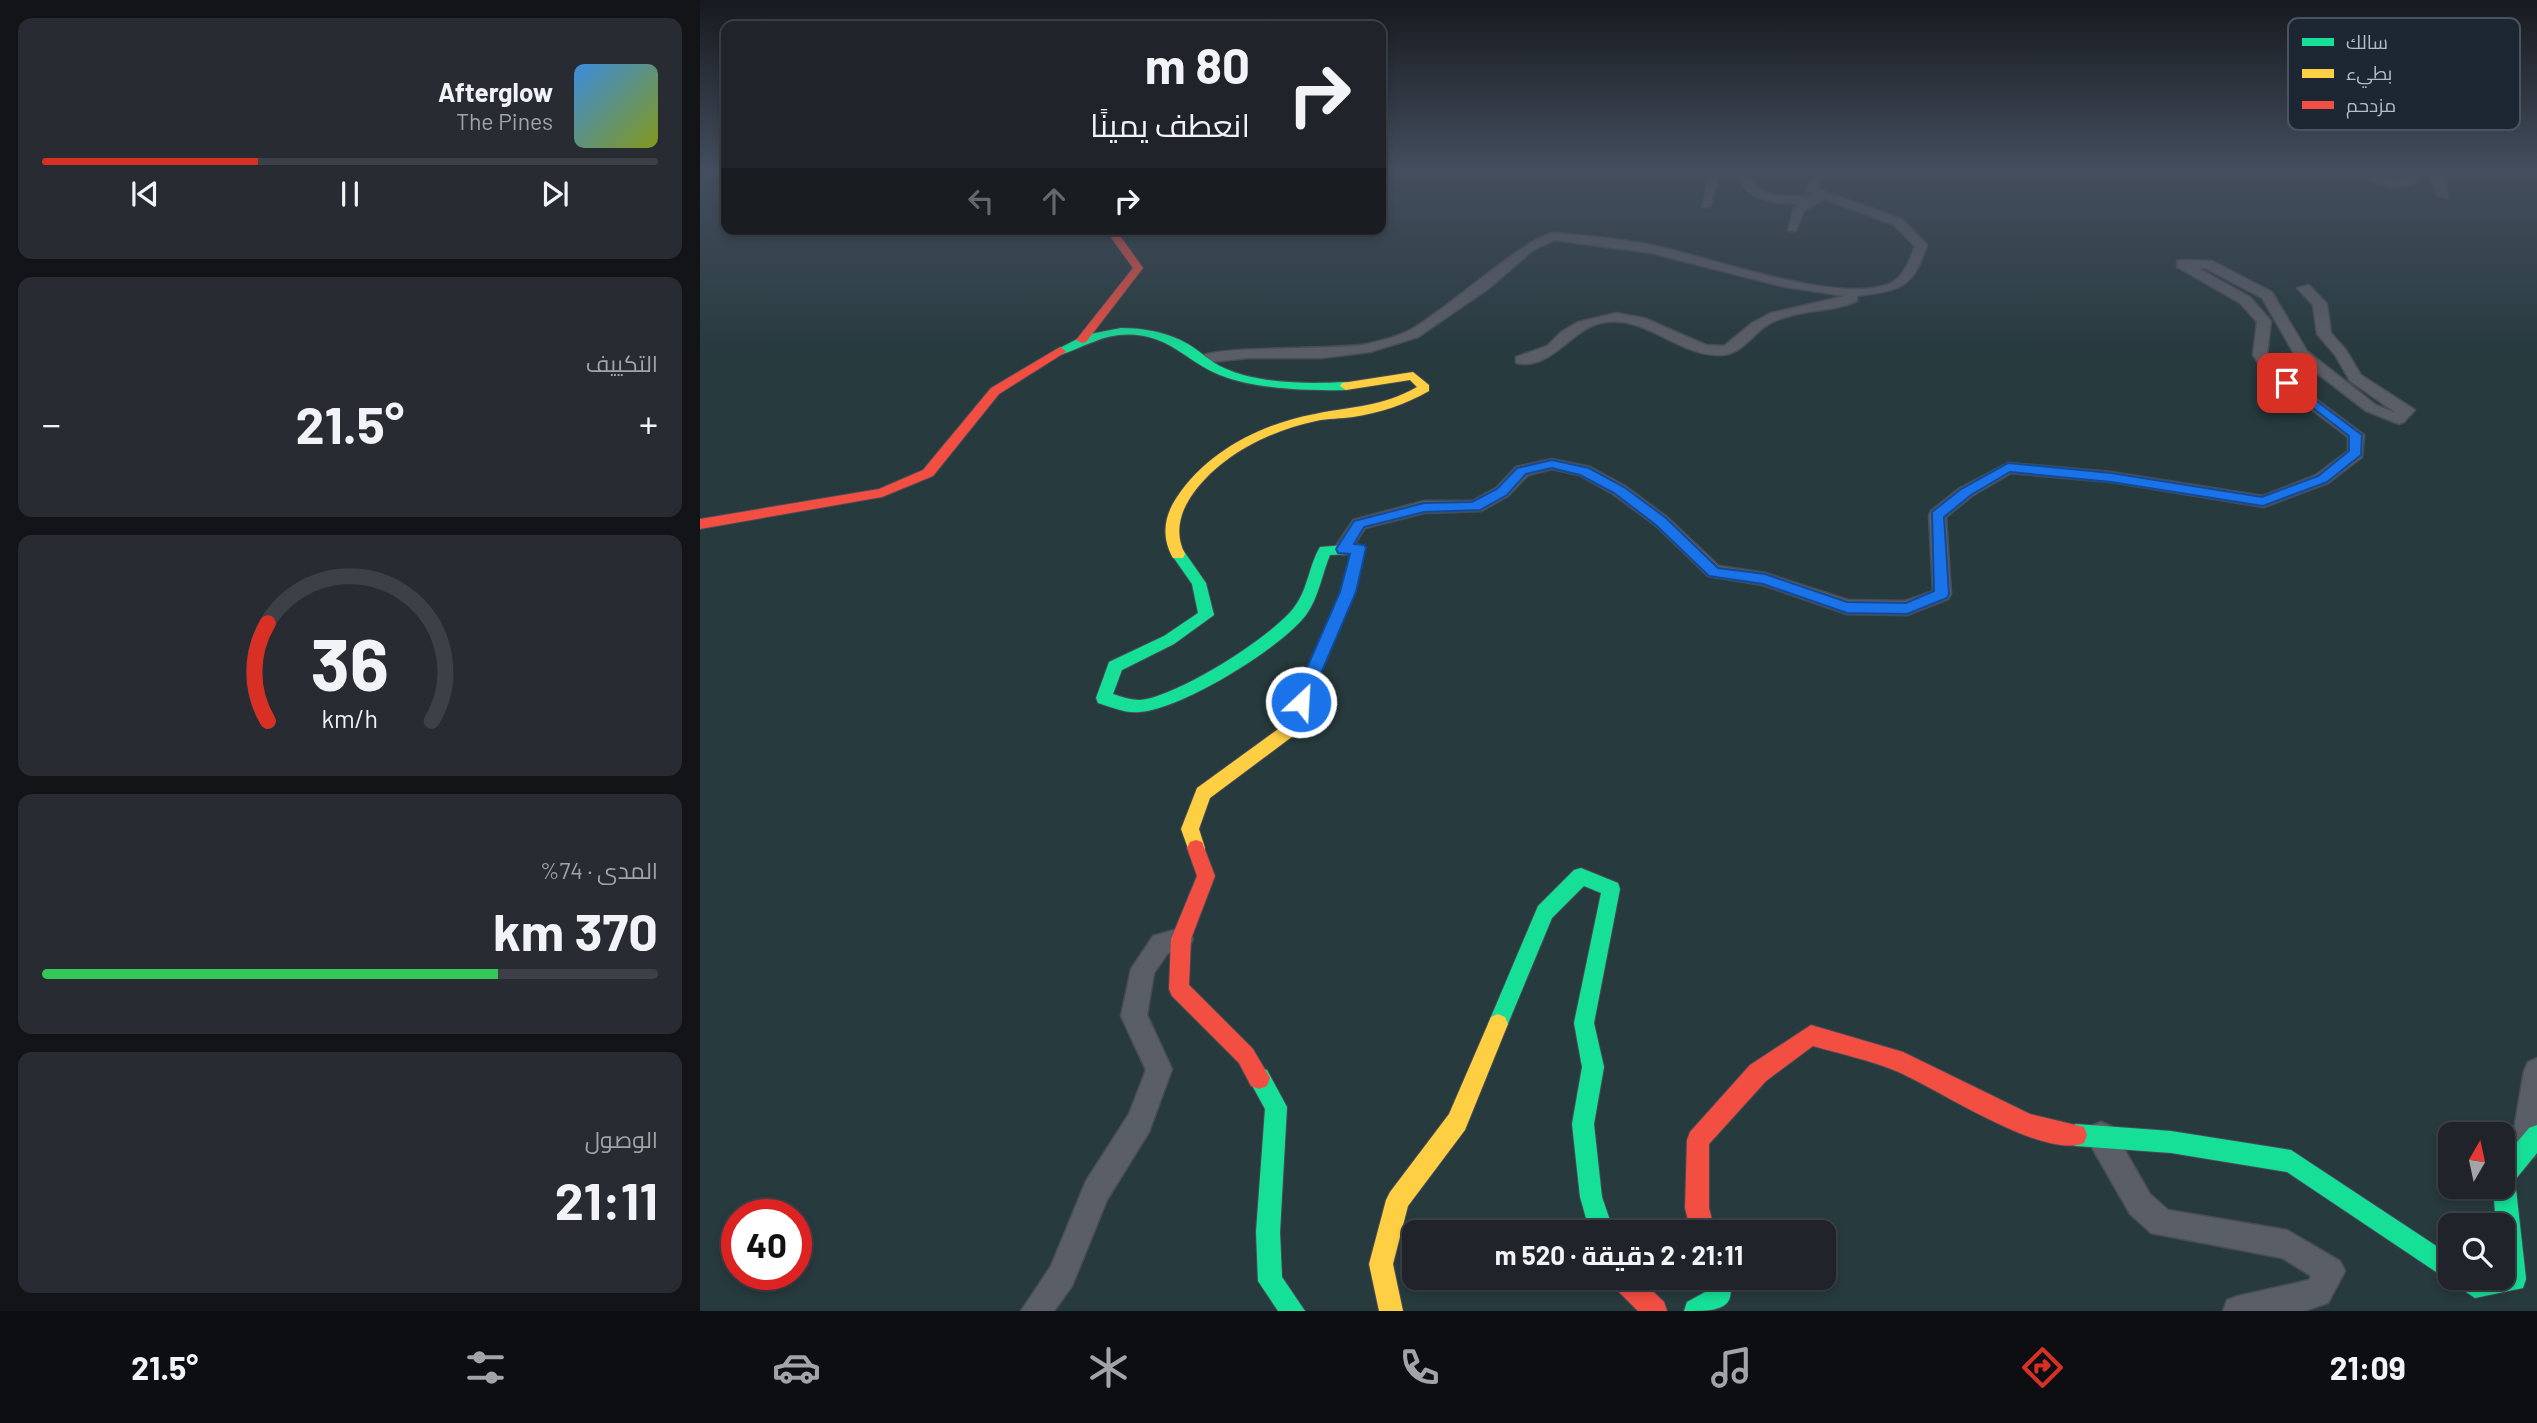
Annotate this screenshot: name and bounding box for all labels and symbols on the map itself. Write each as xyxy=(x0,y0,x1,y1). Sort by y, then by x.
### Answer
legend xyxy=(2288,18,2520,130)
text: سالك xyxy=(2346,30,2388,53)
text: بطيء xyxy=(2346,61,2392,88)
text: مزدحم xyxy=(2346,93,2396,119)
pin xyxy=(2257,353,2317,413)
position arrow xyxy=(1264,665,1338,739)
north arrow xyxy=(2438,1122,2515,1199)
speed limit sign: 40 xyxy=(721,1199,812,1290)

